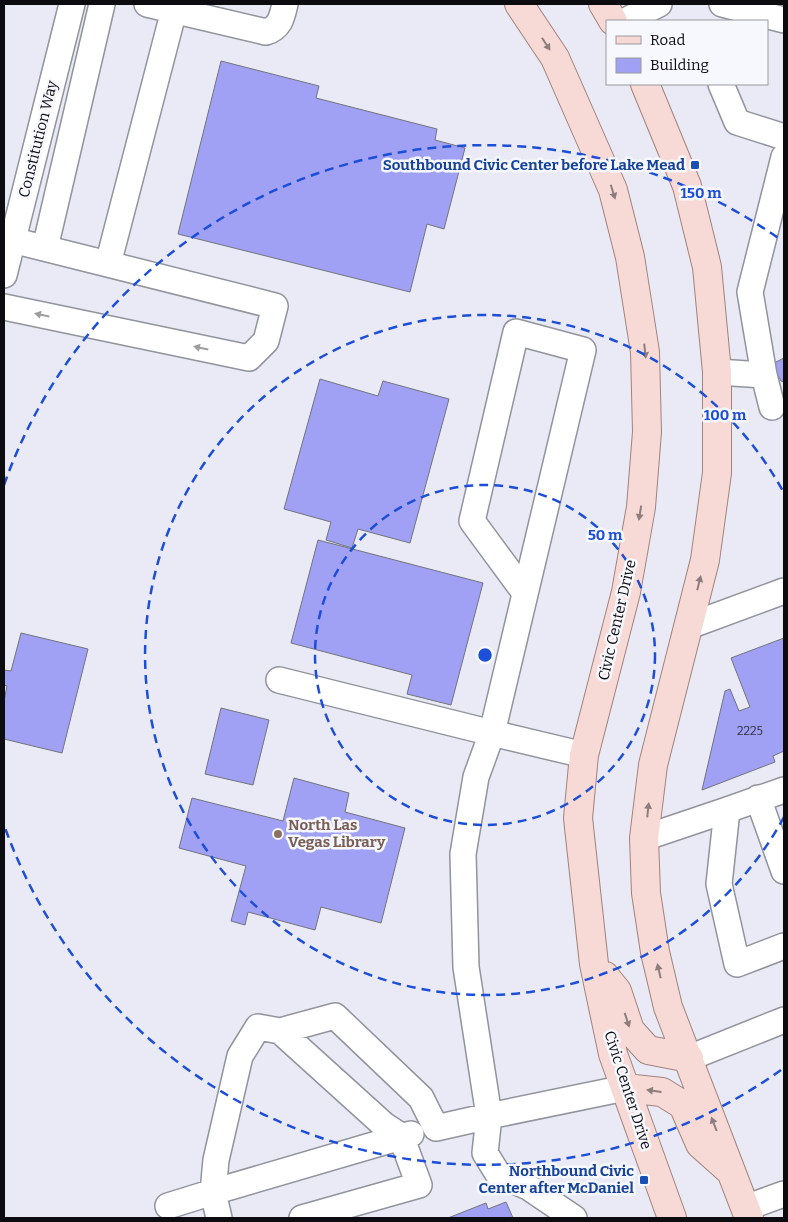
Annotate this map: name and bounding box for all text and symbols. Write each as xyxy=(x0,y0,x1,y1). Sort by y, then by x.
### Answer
legend xyxy=(606,20,768,85)
text: Road xyxy=(650,31,685,49)
one-way arrow xyxy=(541,38,551,51)
text: Building xyxy=(650,56,709,74)
street label: Constitution Way xyxy=(15,79,61,199)
place label: Southbound Civic Center before Lake Mead xyxy=(383,156,685,174)
marker: Southbound Civic Center before Lake Mead xyxy=(689,159,701,171)
text: 150 m xyxy=(680,184,722,202)
one-way arrow xyxy=(610,185,618,200)
one-way arrow xyxy=(34,311,49,319)
one-way arrow xyxy=(641,343,649,359)
one-way arrow xyxy=(193,344,209,352)
text: 100 m xyxy=(704,406,747,424)
one-way arrow xyxy=(636,506,644,522)
text: 50 m xyxy=(588,526,623,544)
street label: Civic Center Drive xyxy=(594,558,640,682)
one-way arrow xyxy=(695,576,703,591)
centre of rings xyxy=(476,646,494,664)
house number: 2225 xyxy=(737,724,763,738)
one-way arrow xyxy=(644,801,652,817)
place label: North Las Vegas Library xyxy=(288,816,386,851)
marker: North Las Vegas Library xyxy=(272,828,284,840)
one-way arrow xyxy=(655,963,663,978)
one-way arrow xyxy=(623,1013,631,1028)
street label: Civic Center Drive xyxy=(600,1029,656,1151)
one-way arrow xyxy=(646,1087,662,1095)
one-way arrow xyxy=(709,1116,717,1131)
place label: Northbound Civic Center after McDaniel xyxy=(479,1162,634,1197)
marker: Northbound Civic Center after McDaniel xyxy=(638,1174,650,1186)

